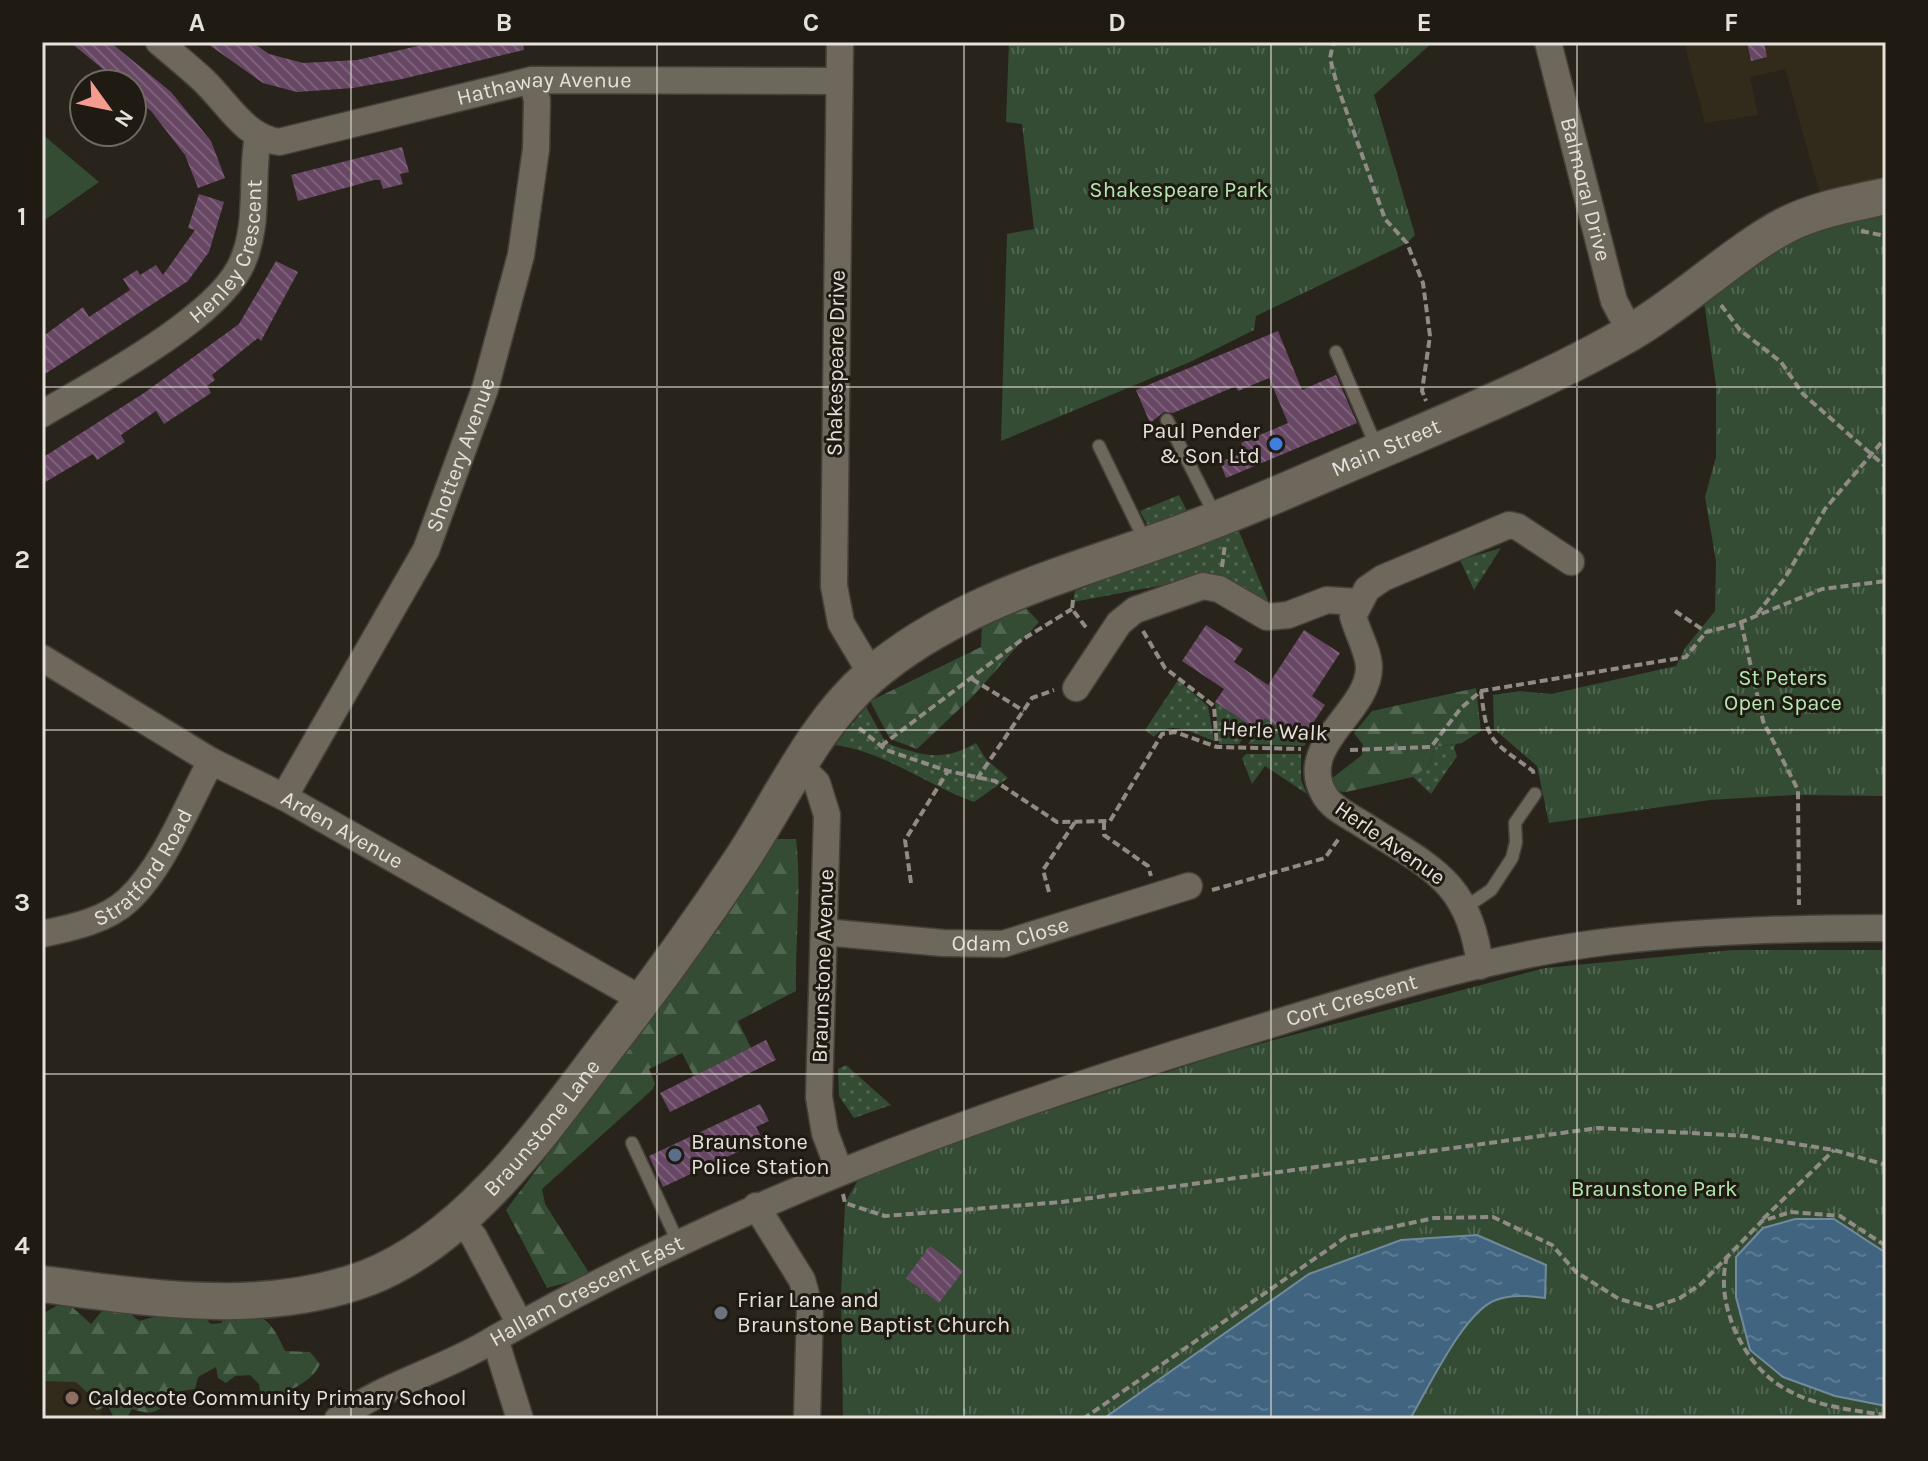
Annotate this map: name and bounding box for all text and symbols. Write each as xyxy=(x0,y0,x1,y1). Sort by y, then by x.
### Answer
text: A xyxy=(189,7,205,38)
text: B xyxy=(496,7,512,38)
text: C xyxy=(803,7,819,38)
text: D xyxy=(1108,7,1126,38)
text: E xyxy=(1416,7,1432,38)
text: F xyxy=(1724,7,1738,38)
street label: Hathaway Avenue xyxy=(454,67,632,111)
north arrow xyxy=(68,68,148,148)
text: N xyxy=(109,105,139,132)
street label: Balmoral Drive xyxy=(1555,115,1616,264)
park label: Shakespeare Park xyxy=(1089,177,1269,203)
street label: Henley Crescent xyxy=(184,179,267,329)
text: 1 xyxy=(17,201,27,232)
street label: Shakespeare Drive xyxy=(821,270,851,456)
street label: Shottery Avenue xyxy=(421,375,500,536)
street label: Main Street xyxy=(1327,413,1444,483)
place label: Paul Pender & Son Ltd xyxy=(1142,418,1260,469)
marker: Paul Pender & Son Ltd xyxy=(1267,435,1285,453)
text: 2 xyxy=(14,544,30,575)
park label: St Peters Open Space xyxy=(1724,665,1842,716)
street label: Herle Walk xyxy=(1221,715,1329,747)
street label: Arden Avenue xyxy=(276,785,408,875)
street label: Herle Avenue xyxy=(1330,795,1450,891)
street label: Stratford Road xyxy=(90,804,198,932)
street label: Braunstone Avenue xyxy=(807,868,839,1064)
text: 3 xyxy=(14,887,30,918)
street label: Odam Close xyxy=(951,911,1072,957)
street label: Cort Crescent xyxy=(1283,969,1420,1032)
street label: Braunstone Lane xyxy=(478,1054,606,1202)
place label: Braunstone Police Station xyxy=(691,1129,830,1180)
marker: Braunstone Police Station xyxy=(666,1146,684,1164)
park label: Braunstone Park xyxy=(1571,1176,1737,1202)
text: 4 xyxy=(14,1230,30,1261)
street label: Hallam Crescent East xyxy=(485,1230,688,1352)
place label: Friar Lane and Braunstone Baptist Church xyxy=(737,1287,1010,1338)
marker: Friar Lane and Braunstone Baptist Church xyxy=(712,1304,730,1322)
place label: Caldecote Community Primary School xyxy=(88,1385,467,1411)
marker: Caldecote Community Primary School xyxy=(63,1389,81,1407)

